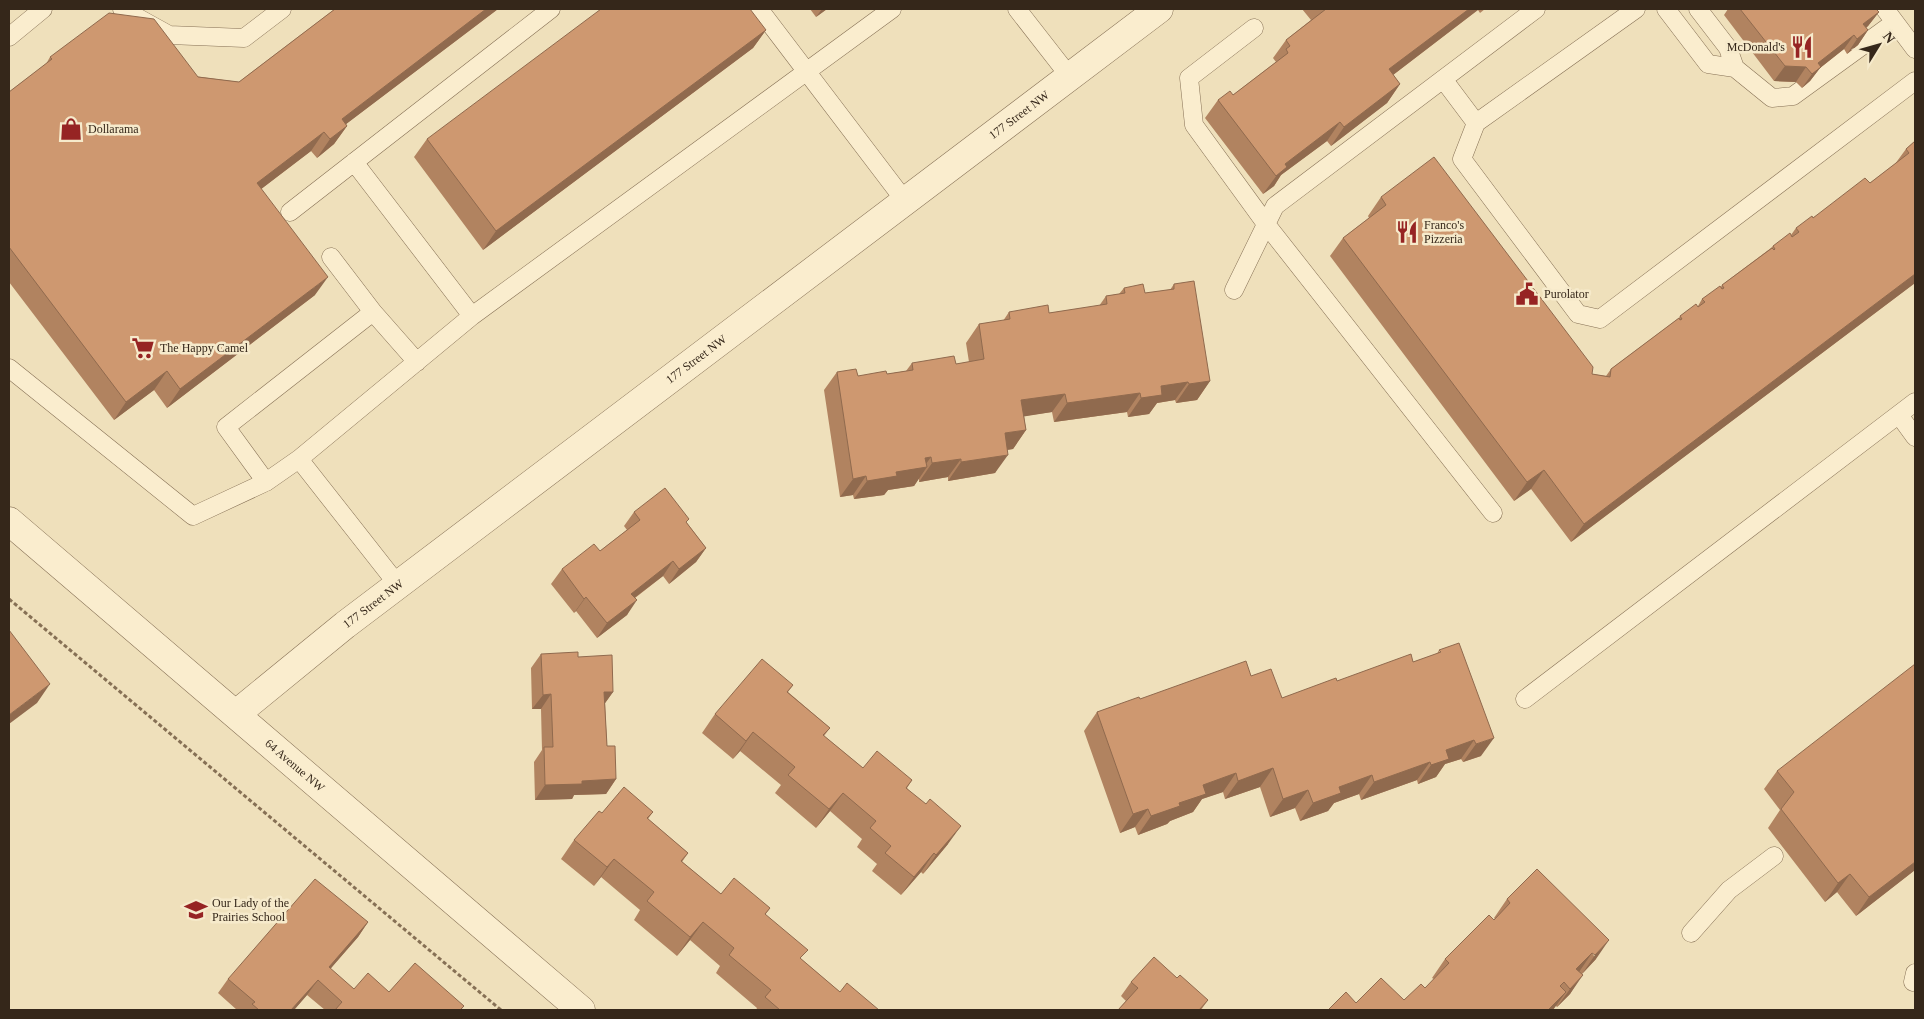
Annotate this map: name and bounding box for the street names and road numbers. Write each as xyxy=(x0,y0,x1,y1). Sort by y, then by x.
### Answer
street label: 177 Street NW xyxy=(986,87,1053,142)
street label: 177 Street NW xyxy=(663,332,730,387)
street label: 177 Street NW xyxy=(340,576,407,631)
street label: 64 Avenue NW xyxy=(262,736,328,795)

